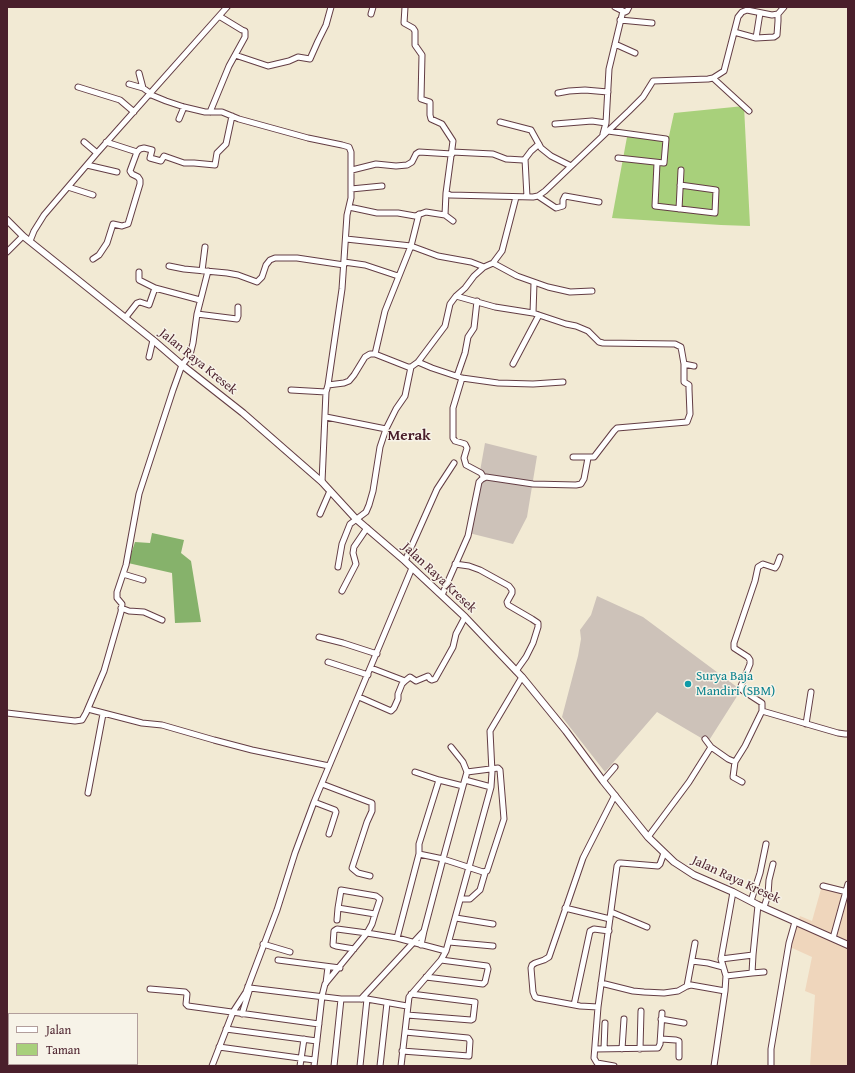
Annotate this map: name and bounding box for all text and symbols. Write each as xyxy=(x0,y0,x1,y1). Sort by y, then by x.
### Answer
street label: Jalan Raya Kresek xyxy=(156,326,240,398)
district label: Merak xyxy=(387,427,431,445)
street label: Jalan Raya Kresek xyxy=(399,540,479,616)
place label: Surya Baja Mandiri (SBM) xyxy=(696,669,775,700)
marker: Surya Baja Mandiri (SBM) xyxy=(683,679,693,689)
street label: Jalan Raya Kresek xyxy=(689,853,783,907)
legend xyxy=(8,1013,138,1065)
text: Jalan xyxy=(46,1021,71,1038)
text: Taman xyxy=(46,1041,80,1058)

